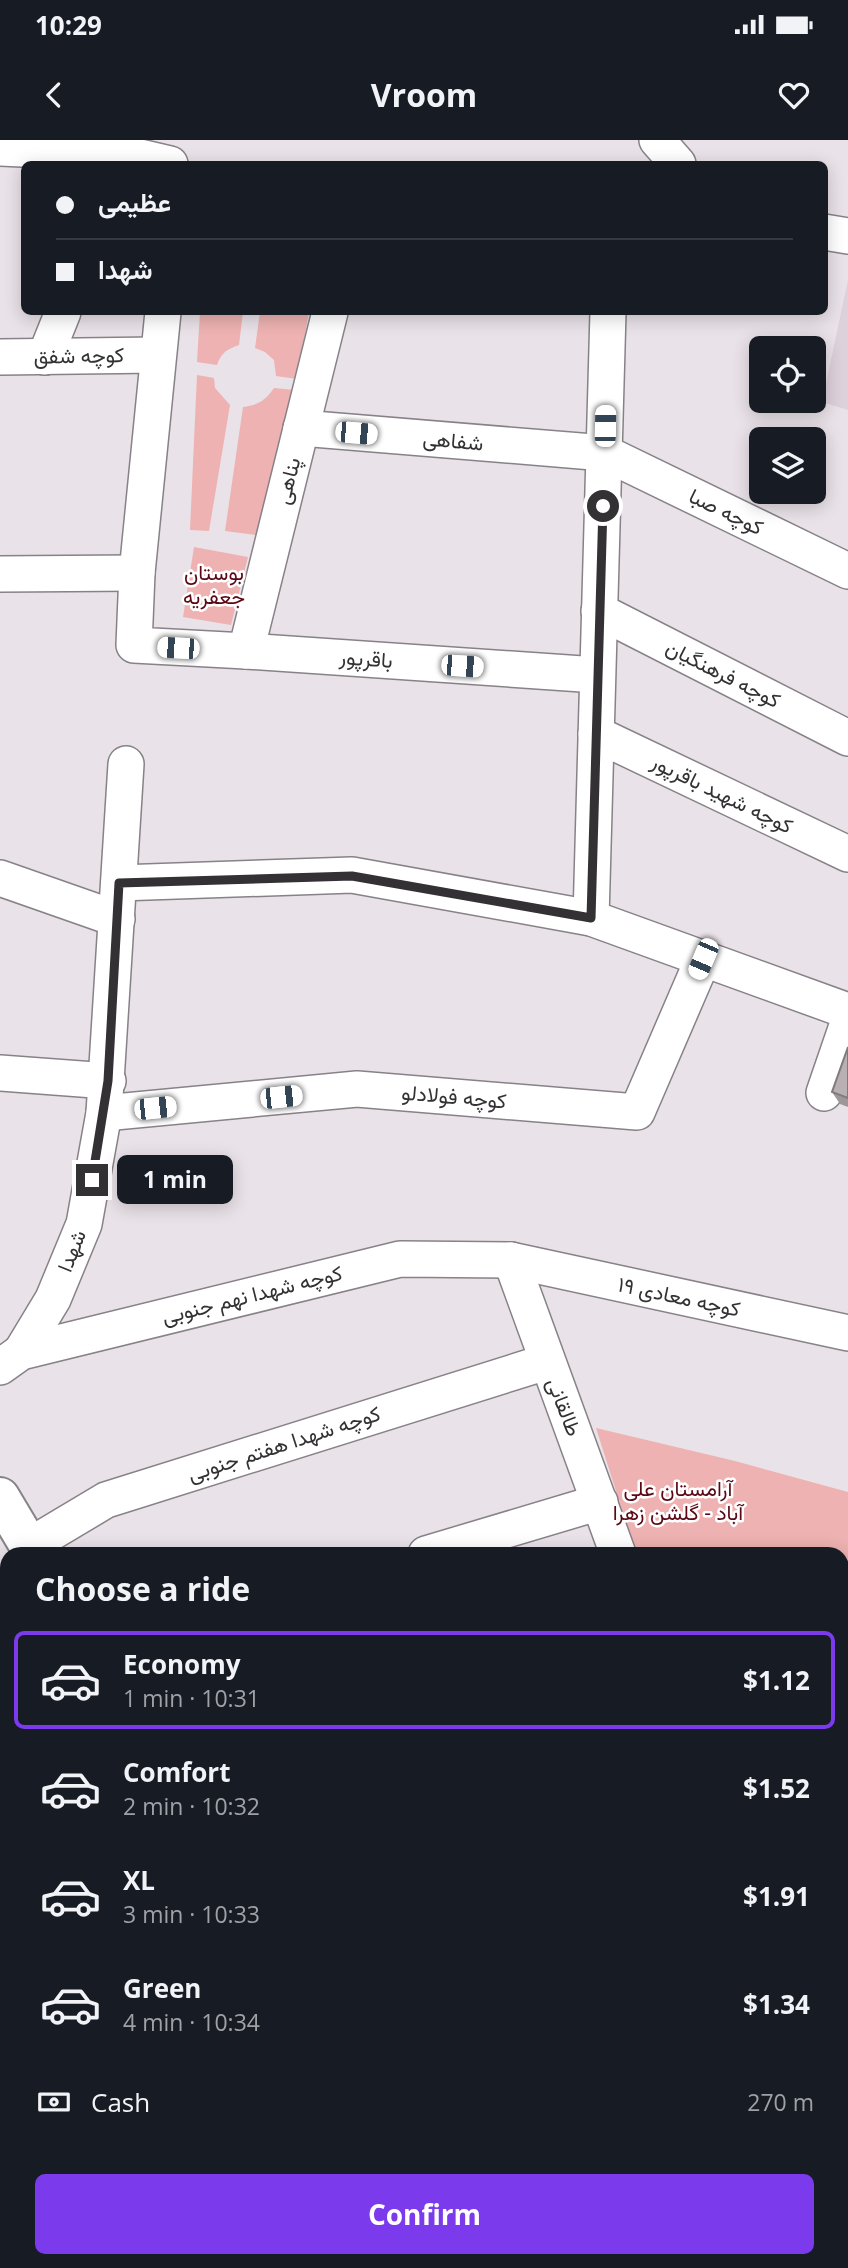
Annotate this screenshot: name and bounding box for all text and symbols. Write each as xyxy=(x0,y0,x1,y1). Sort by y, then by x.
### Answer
text: 10:29 xyxy=(35,7,102,43)
text: Vroom xyxy=(371,73,477,116)
icon: back xyxy=(35,76,73,114)
icon: heart xyxy=(775,76,813,114)
text: عظیمی xyxy=(98,184,171,220)
text: شهدا xyxy=(98,251,153,287)
map controls xyxy=(749,336,826,504)
button: locate xyxy=(749,336,826,413)
street label: کوچه شفق xyxy=(33,340,125,371)
car xyxy=(595,405,616,447)
car xyxy=(335,421,378,445)
street label: شفاهی xyxy=(422,423,485,457)
button: layers xyxy=(749,427,826,504)
street label: پناهی xyxy=(268,454,307,507)
street label: کوچه صبا xyxy=(684,481,768,542)
route start xyxy=(587,490,619,522)
park label: بوستان جعفریه xyxy=(183,558,245,610)
street label: کوچه فرهنگیان xyxy=(661,632,785,715)
car xyxy=(157,636,200,660)
street label: باقرپور xyxy=(337,642,394,675)
car xyxy=(441,654,484,678)
street label: کوچه شهید باقرپور xyxy=(646,746,798,840)
car xyxy=(686,936,721,982)
street label: کوچه فولادلو xyxy=(400,1077,508,1116)
car xyxy=(260,1084,303,1110)
car xyxy=(134,1095,177,1121)
callout: 1 min xyxy=(116,1156,232,1204)
text: 1 min xyxy=(143,1163,207,1195)
route end xyxy=(76,1164,108,1196)
street label: شهدا xyxy=(50,1225,92,1276)
street label: کوچه شهدا نهم جنوبی xyxy=(159,1258,345,1331)
street label: کوچه معادی ۱۹ xyxy=(615,1269,743,1324)
street label: طالقانی xyxy=(541,1373,589,1440)
street label: کوچه شهدا هفتم جنوبی xyxy=(184,1399,384,1488)
park label: آرامستان علی آباد - گلشن زهرا xyxy=(613,1474,745,1526)
text: Choose a ride xyxy=(35,1567,250,1610)
text: Economy xyxy=(123,1646,241,1682)
icon: car xyxy=(39,1649,102,1712)
text: $1.12 xyxy=(743,1662,810,1698)
text: 1 min · 10:31 xyxy=(123,1682,260,1714)
text: Comfort xyxy=(123,1754,230,1790)
icon: car xyxy=(39,1757,102,1820)
text: $1.52 xyxy=(743,1770,810,1806)
text: 2 min · 10:32 xyxy=(123,1790,260,1822)
text: XL xyxy=(123,1862,155,1898)
icon: car xyxy=(39,1865,102,1928)
text: $1.91 xyxy=(743,1878,810,1914)
text: 3 min · 10:33 xyxy=(123,1898,260,1930)
text: Green xyxy=(123,1970,201,2006)
icon: car xyxy=(39,1973,102,2036)
text: $1.34 xyxy=(743,1986,810,2022)
text: 4 min · 10:34 xyxy=(123,2006,260,2038)
icon: cash xyxy=(35,2083,73,2121)
text: Cash xyxy=(91,2084,150,2120)
text: 270 m xyxy=(747,2086,814,2118)
button: Confirm xyxy=(35,2174,814,2254)

